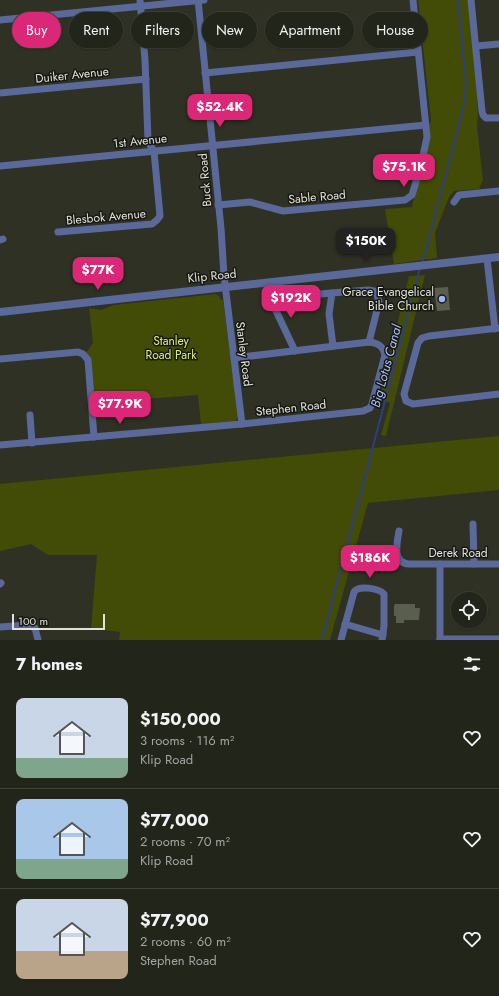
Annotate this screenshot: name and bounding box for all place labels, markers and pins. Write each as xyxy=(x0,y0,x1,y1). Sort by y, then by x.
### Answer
pin: $52.4K xyxy=(187,94,253,128)
pin: $75.1K xyxy=(371,154,437,188)
pin: $150K xyxy=(338,228,394,262)
pin: $77K xyxy=(74,257,122,291)
place label: Grace Evangelical Bible Church xyxy=(342,283,434,315)
pin: $192K xyxy=(263,285,319,319)
marker: Grace Evangelical Bible Church xyxy=(437,294,447,304)
pin: $77.9K xyxy=(87,391,153,425)
pin: $186K xyxy=(342,545,398,579)

